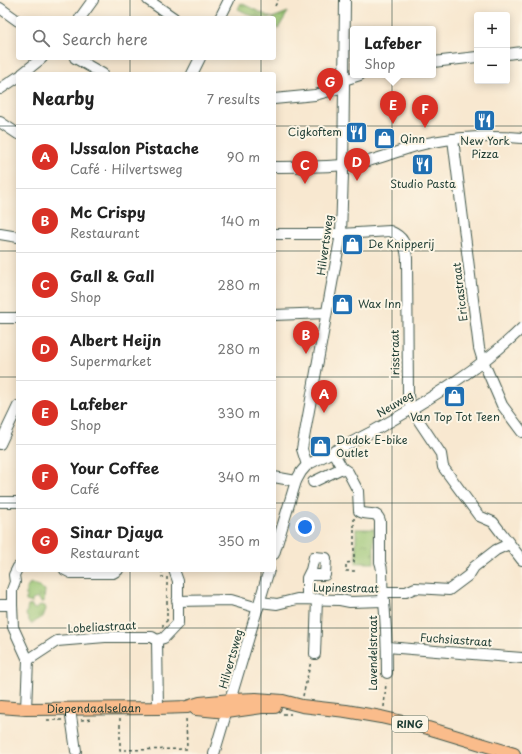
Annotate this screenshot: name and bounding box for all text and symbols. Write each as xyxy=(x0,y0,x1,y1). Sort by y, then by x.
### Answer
map controls xyxy=(474,12,510,84)
button: + xyxy=(474,12,510,48)
search box xyxy=(16,16,276,60)
popup xyxy=(350,26,436,78)
icon: search xyxy=(30,27,52,49)
text: Search here xyxy=(62,27,148,50)
text: Lafeber xyxy=(364,31,422,54)
button: − xyxy=(474,48,510,84)
text: Shop xyxy=(364,54,395,73)
pin: G xyxy=(317,68,343,101)
text: Nearby xyxy=(32,85,94,111)
text: 7 results xyxy=(207,89,260,108)
pin: E xyxy=(380,91,406,124)
pin: F xyxy=(412,95,438,128)
restaurant icon: New York Pizza xyxy=(472,108,498,134)
restaurant icon: Cigkoftem xyxy=(344,119,370,145)
place label: Cigkoftem xyxy=(288,123,342,140)
shop icon: Qinn xyxy=(372,126,398,152)
place label: Qinn xyxy=(400,130,425,147)
place label: New York Pizza xyxy=(460,132,511,162)
text: IJssalon Pistache xyxy=(70,136,199,159)
text: A xyxy=(40,147,50,166)
text: 90 m xyxy=(227,147,260,166)
pin: D xyxy=(344,148,370,181)
pin: C xyxy=(292,151,318,184)
restaurant icon: Studio Pasta xyxy=(410,151,436,177)
text: Café · Hilvertsweg xyxy=(70,159,183,178)
place label: Studio Pasta xyxy=(390,175,456,192)
text: Mc Crispy xyxy=(70,200,145,223)
text: B xyxy=(41,211,49,230)
text: 140 m xyxy=(221,211,260,230)
street label: Hilvertsweg xyxy=(312,213,337,276)
text: Restaurant xyxy=(70,223,140,242)
shop icon: De Knipperij xyxy=(340,231,366,257)
place label: De Knipperij xyxy=(368,235,434,252)
street label: Ericastraat xyxy=(447,261,472,323)
text: Gall & Gall xyxy=(70,264,154,287)
text: C xyxy=(40,275,50,294)
text: 280 m xyxy=(218,275,260,294)
text: Shop xyxy=(70,287,101,306)
shop icon: Wax Inn xyxy=(330,291,356,317)
place label: Wax Inn xyxy=(358,295,401,312)
pin: B xyxy=(293,321,319,354)
text: Albert Heijn xyxy=(70,328,161,351)
street label: Irisstraat xyxy=(386,329,403,379)
text: D xyxy=(40,339,50,358)
text: 280 m xyxy=(218,339,260,358)
text: Supermarket xyxy=(70,351,152,370)
pin: A xyxy=(311,380,337,413)
shop icon: Van Top Tot Teen xyxy=(442,384,468,410)
street label: Neuweg xyxy=(373,386,416,421)
text: Lafeber xyxy=(70,392,127,415)
text: E xyxy=(41,403,49,422)
text: 330 m xyxy=(217,403,260,422)
place label: Van Top Tot Teen xyxy=(410,408,500,425)
text: Shop xyxy=(70,415,101,434)
place label: Dudok E-bike Outlet xyxy=(336,431,408,461)
shop icon: Dudok E-bike Outlet xyxy=(307,433,333,459)
text: Your Coffee xyxy=(70,456,159,479)
text: F xyxy=(41,467,49,486)
text: 340 m xyxy=(217,467,260,486)
text: Café xyxy=(70,479,99,498)
your location xyxy=(295,517,315,537)
text: Sinar Djaya xyxy=(70,520,164,543)
text: G xyxy=(40,531,50,550)
text: 350 m xyxy=(218,531,260,550)
text: Restaurant xyxy=(70,543,140,562)
street label: Lupinestraat xyxy=(313,578,380,597)
street label: Lavendelstraat xyxy=(364,615,381,691)
street label: Lobeliastraat xyxy=(67,616,137,637)
street label: Hilvertsweg xyxy=(214,627,247,691)
street label: Fuchsiastraat xyxy=(419,629,493,651)
street label: Diependaalselaan xyxy=(47,699,141,717)
road number: RING xyxy=(392,716,428,732)

